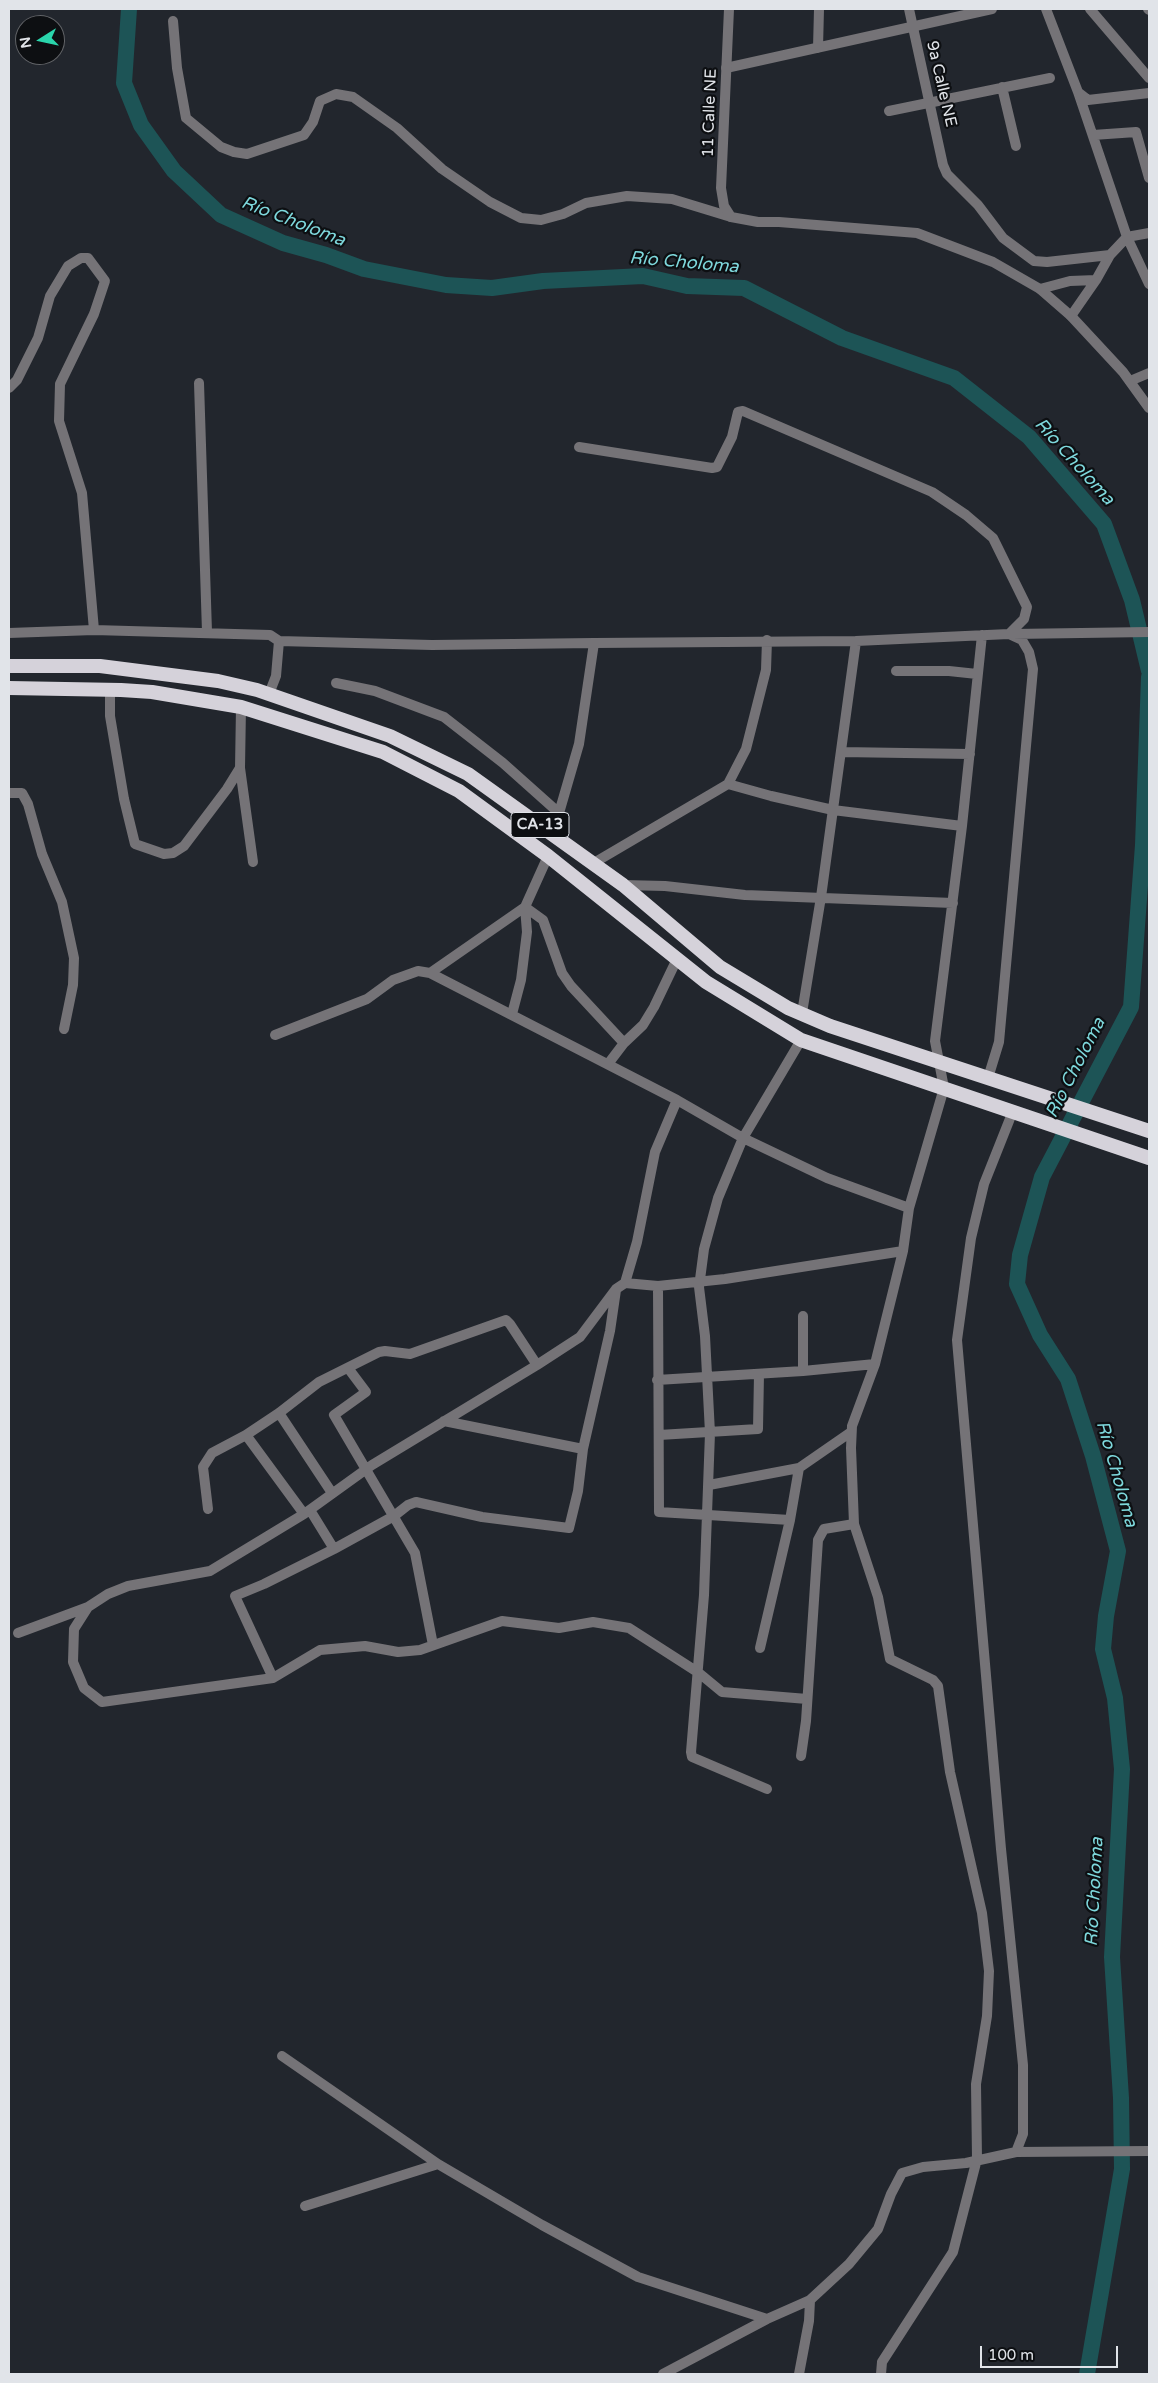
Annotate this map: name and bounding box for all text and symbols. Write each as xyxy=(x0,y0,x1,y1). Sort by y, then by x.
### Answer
north arrow xyxy=(15,15,65,65)
text: N xyxy=(16,36,35,50)
street label: 9a Calle NE xyxy=(922,39,960,129)
street label: 11 Calle NE xyxy=(699,68,721,158)
water label: Río Choloma xyxy=(238,192,348,252)
water label: Río Choloma xyxy=(629,247,739,279)
water label: Río Choloma xyxy=(1029,414,1119,510)
road number: CA-13 xyxy=(511,812,569,838)
water label: Río Choloma xyxy=(1042,1014,1110,1122)
water label: Río Choloma xyxy=(1091,1418,1141,1530)
water label: Río Choloma xyxy=(1081,1837,1109,1947)
scale bar xyxy=(983,2336,1120,2368)
text: 100 m xyxy=(988,2346,1034,2364)

